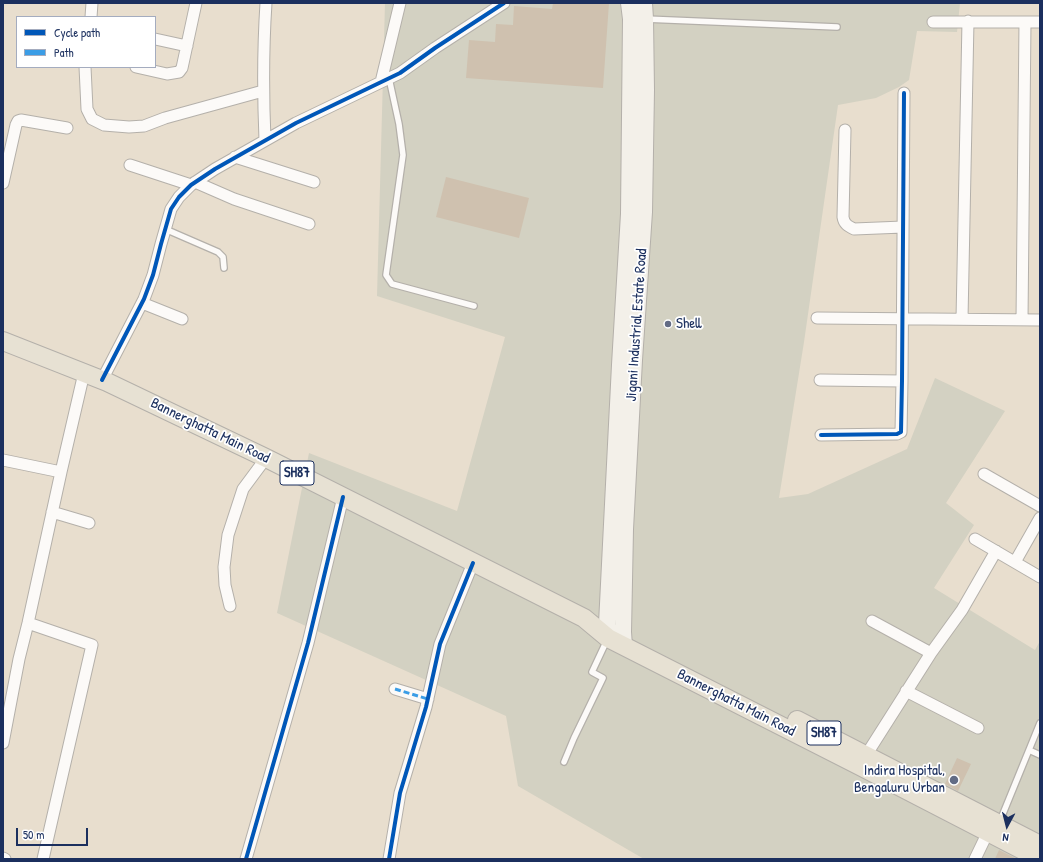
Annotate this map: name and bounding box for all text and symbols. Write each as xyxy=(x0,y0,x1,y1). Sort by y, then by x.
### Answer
legend xyxy=(16,16,156,68)
text: Cycle path xyxy=(54,24,100,41)
text: Path xyxy=(54,44,74,61)
street label: Jigani Industrial Estate Road xyxy=(623,248,651,402)
place label: Shell xyxy=(676,315,702,333)
marker: Shell xyxy=(663,319,673,329)
street label: Bannerghatta Main Road xyxy=(148,394,272,468)
road number: SH87 xyxy=(280,461,314,485)
street label: Bannerghatta Main Road xyxy=(674,665,798,741)
road number: SH87 xyxy=(807,721,841,745)
place label: Indira Hospital, Bengaluru Urban xyxy=(854,762,945,797)
marker: Indira Hospital, Bengaluru Urban xyxy=(948,774,960,786)
north arrow xyxy=(987,806,1027,846)
scale bar xyxy=(18,820,90,846)
text: 50 m xyxy=(23,826,44,843)
text: N xyxy=(1002,831,1009,845)

